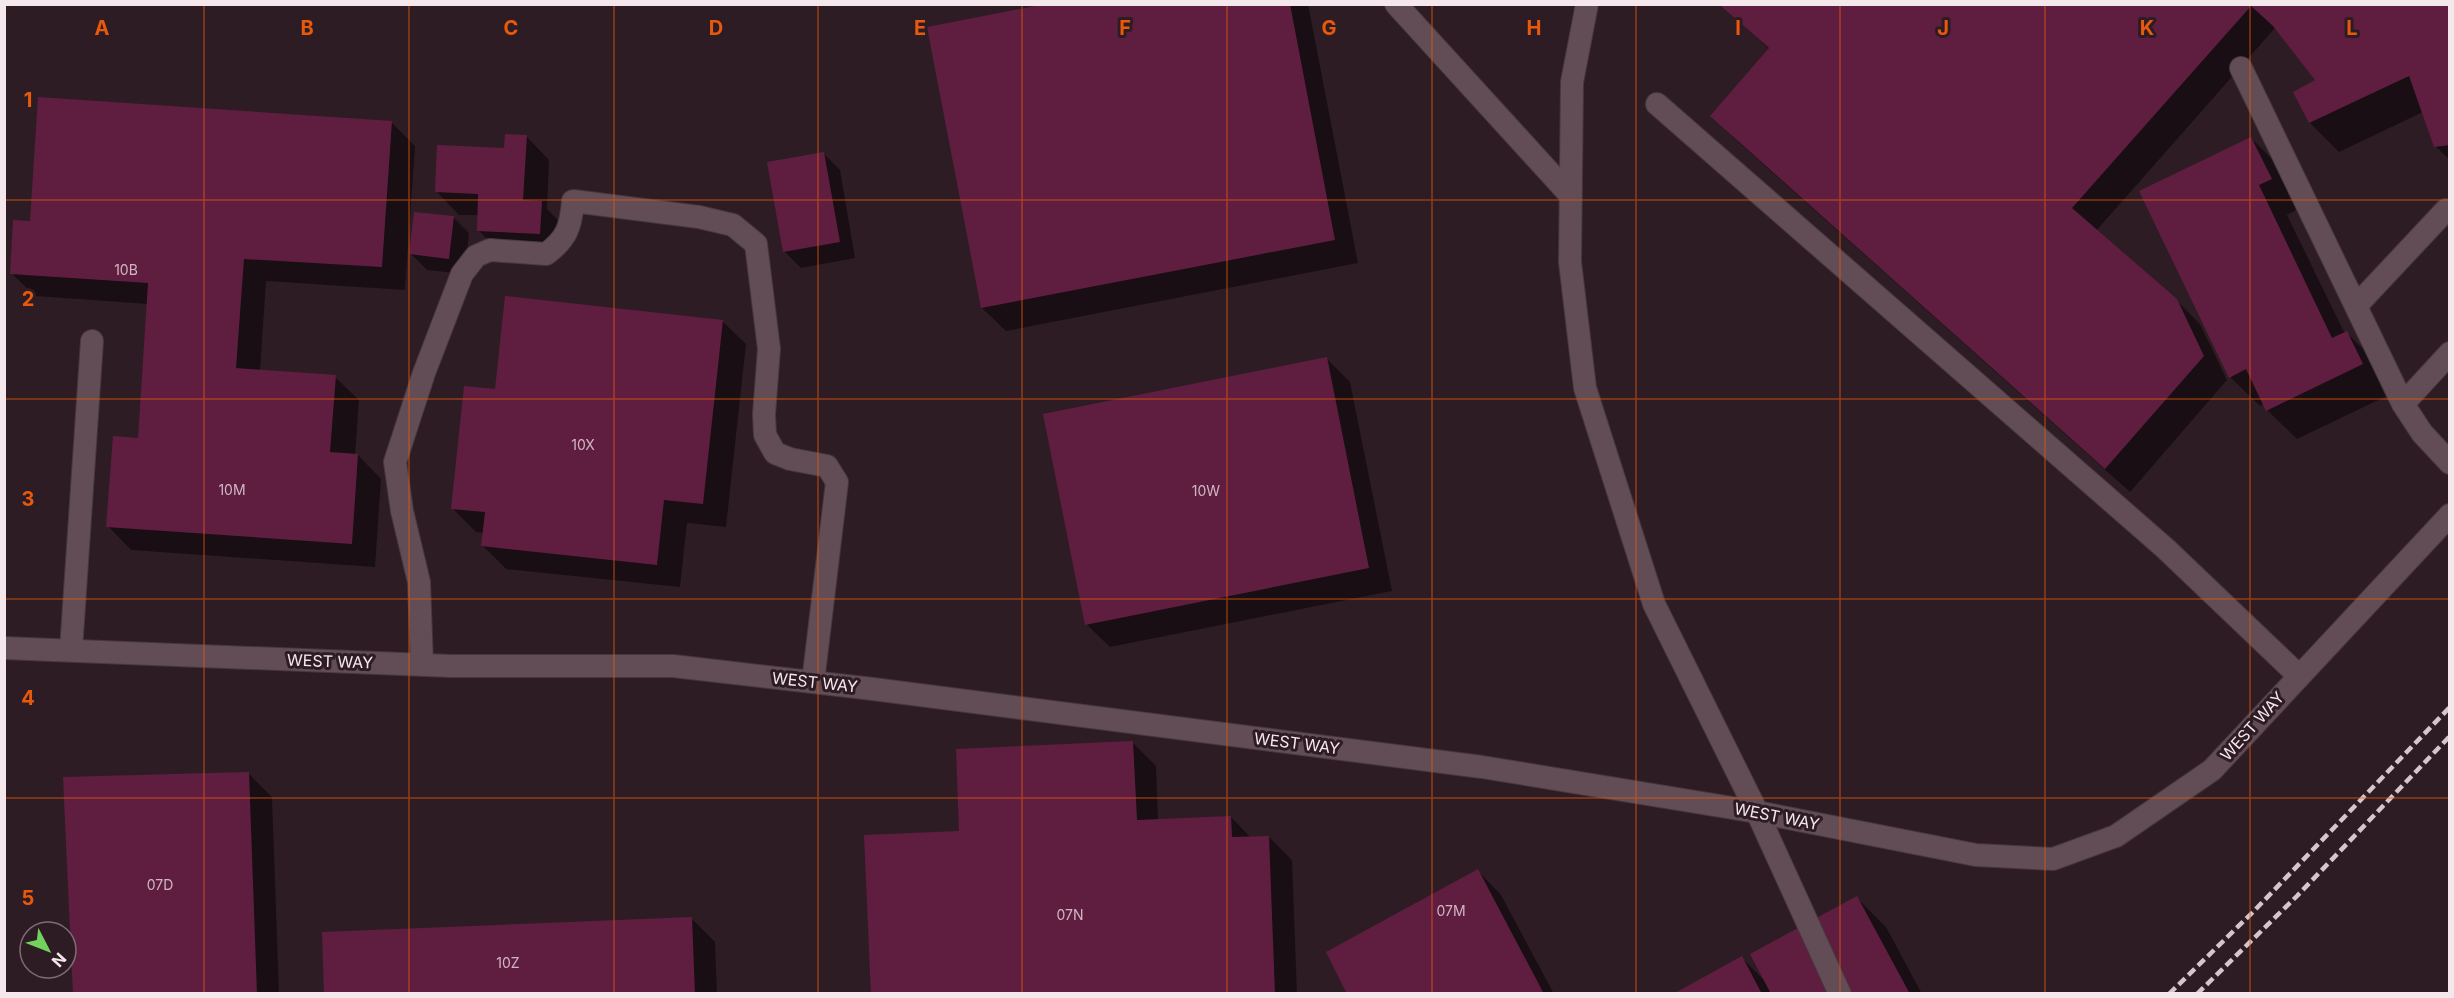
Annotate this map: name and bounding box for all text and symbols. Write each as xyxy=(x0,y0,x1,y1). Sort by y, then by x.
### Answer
text: A xyxy=(95,16,110,40)
text: B xyxy=(300,16,314,40)
text: C xyxy=(504,16,518,40)
text: D xyxy=(709,16,723,40)
text: E xyxy=(914,16,926,40)
text: F xyxy=(1119,16,1131,40)
text: G xyxy=(1321,16,1337,40)
text: H xyxy=(1527,16,1541,40)
text: I xyxy=(1735,16,1741,40)
text: J xyxy=(1937,16,1949,40)
text: K xyxy=(2140,16,2154,40)
text: L xyxy=(2346,16,2358,40)
text: 1 xyxy=(24,88,32,112)
house number: 10B xyxy=(114,261,138,278)
text: 2 xyxy=(22,287,34,311)
house number: 10X xyxy=(571,436,595,453)
house number: 10M xyxy=(218,481,246,498)
house number: 10W xyxy=(1192,482,1220,499)
text: 3 xyxy=(22,487,34,511)
street label: WEST WAY xyxy=(287,650,373,673)
street label: WEST WAY xyxy=(771,668,859,696)
text: 4 xyxy=(21,686,35,710)
street label: WEST WAY xyxy=(2216,687,2288,765)
street label: WEST WAY xyxy=(1253,728,1341,758)
street label: WEST WAY xyxy=(1733,798,1821,834)
house number: 07D xyxy=(147,876,173,893)
text: 5 xyxy=(22,886,34,910)
house number: 07M xyxy=(1436,902,1466,919)
house number: 07N xyxy=(1056,906,1084,923)
north arrow xyxy=(18,920,78,980)
text: N xyxy=(48,949,71,971)
house number: 10Z xyxy=(496,954,520,971)

